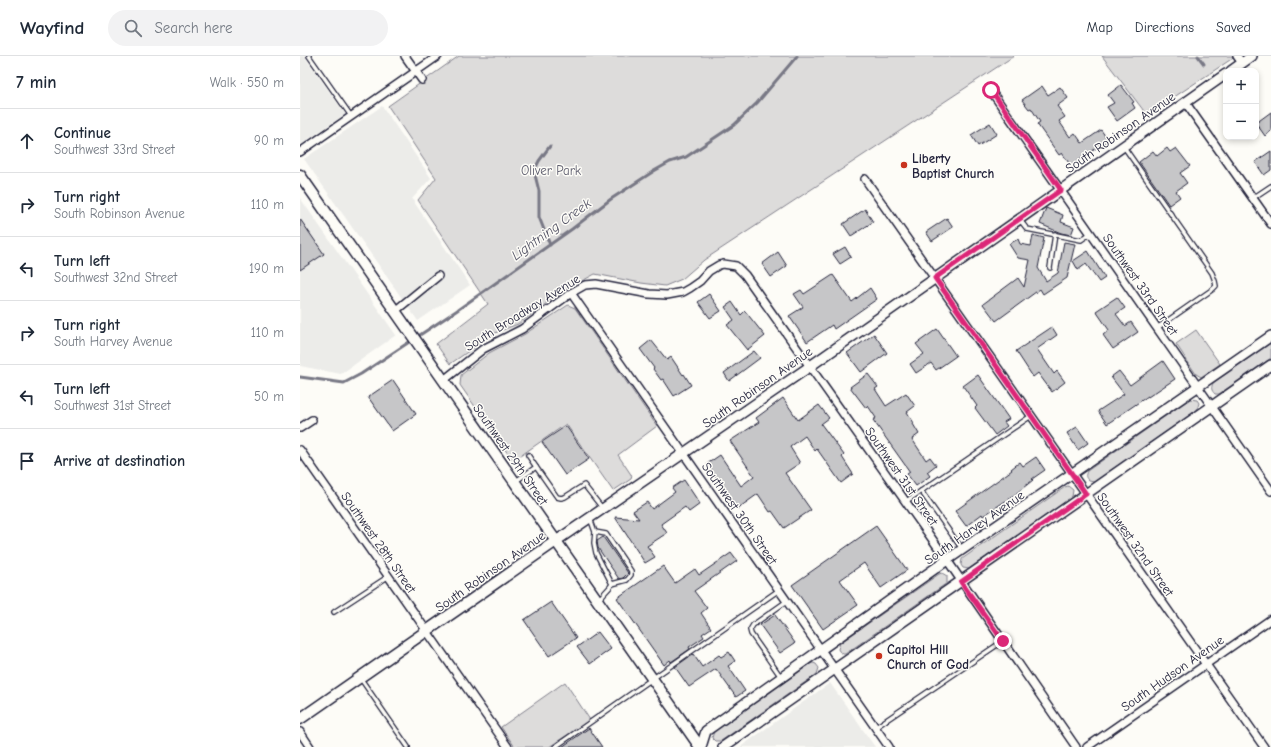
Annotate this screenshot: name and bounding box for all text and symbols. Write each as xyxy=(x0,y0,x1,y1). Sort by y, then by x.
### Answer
search box xyxy=(108,10,388,46)
text: Wayfind xyxy=(20,17,84,39)
icon: search xyxy=(122,17,144,39)
text: Search here xyxy=(154,19,233,37)
text: Map xyxy=(1086,19,1113,36)
text: Directions xyxy=(1135,19,1194,36)
text: Saved xyxy=(1216,19,1251,36)
map controls xyxy=(1223,68,1259,140)
button: + xyxy=(1223,68,1259,104)
text: 7 min xyxy=(16,73,57,92)
text: Walk · 550 m xyxy=(210,75,284,90)
route start xyxy=(982,81,1000,99)
street label: South Robinson Avenue xyxy=(1062,89,1178,176)
button: − xyxy=(1223,104,1259,140)
text: Continue xyxy=(54,124,111,142)
icon: ahead xyxy=(16,130,38,152)
text: 90 m xyxy=(254,133,284,148)
text: Southwest 33rd Street xyxy=(54,142,175,157)
place label: Liberty Baptist Church xyxy=(912,151,994,181)
marker: Liberty Baptist Church xyxy=(899,160,909,170)
park label: Oliver Park xyxy=(521,163,582,178)
text: Turn right xyxy=(54,188,120,206)
icon: right xyxy=(16,194,38,216)
water label: Lightning Creek xyxy=(508,195,595,264)
text: 110 m xyxy=(251,197,284,212)
text: South Robinson Avenue xyxy=(54,206,185,221)
street label: Southwest 33rd Street xyxy=(1100,231,1182,339)
text: Turn left xyxy=(54,252,110,270)
icon: left xyxy=(16,258,38,280)
text: 190 m xyxy=(249,261,284,276)
text: Southwest 32nd Street xyxy=(54,270,177,285)
street label: South Broadway Avenue xyxy=(462,271,583,354)
text: Turn right xyxy=(54,316,120,334)
icon: right xyxy=(16,322,38,344)
text: 110 m xyxy=(251,325,284,340)
text: South Harvey Avenue xyxy=(54,334,172,349)
street label: South Robinson Avenue xyxy=(699,344,815,431)
text: Turn left xyxy=(54,380,110,398)
icon: left xyxy=(16,386,38,408)
text: 50 m xyxy=(254,389,284,404)
text: Southwest 31st Street xyxy=(54,398,171,413)
street label: Southwest 29th Street xyxy=(470,401,552,509)
street label: Southwest 31st Street xyxy=(862,424,942,529)
icon: arrive xyxy=(16,450,38,472)
text: Arrive at destination xyxy=(54,452,185,470)
street label: Southwest 30th Street xyxy=(699,459,781,568)
street label: South Harvey Avenue xyxy=(921,487,1027,568)
street label: Southwest 28th Street xyxy=(338,489,420,597)
street label: Southwest 32nd Street xyxy=(1094,489,1178,600)
street label: South Robinson Avenue xyxy=(432,528,548,615)
route end xyxy=(994,632,1012,650)
street label: South Hudson Avenue xyxy=(1118,632,1227,715)
place label: Capitol Hill Church of God xyxy=(887,642,969,672)
marker: Capitol Hill Church of God xyxy=(874,651,884,661)

